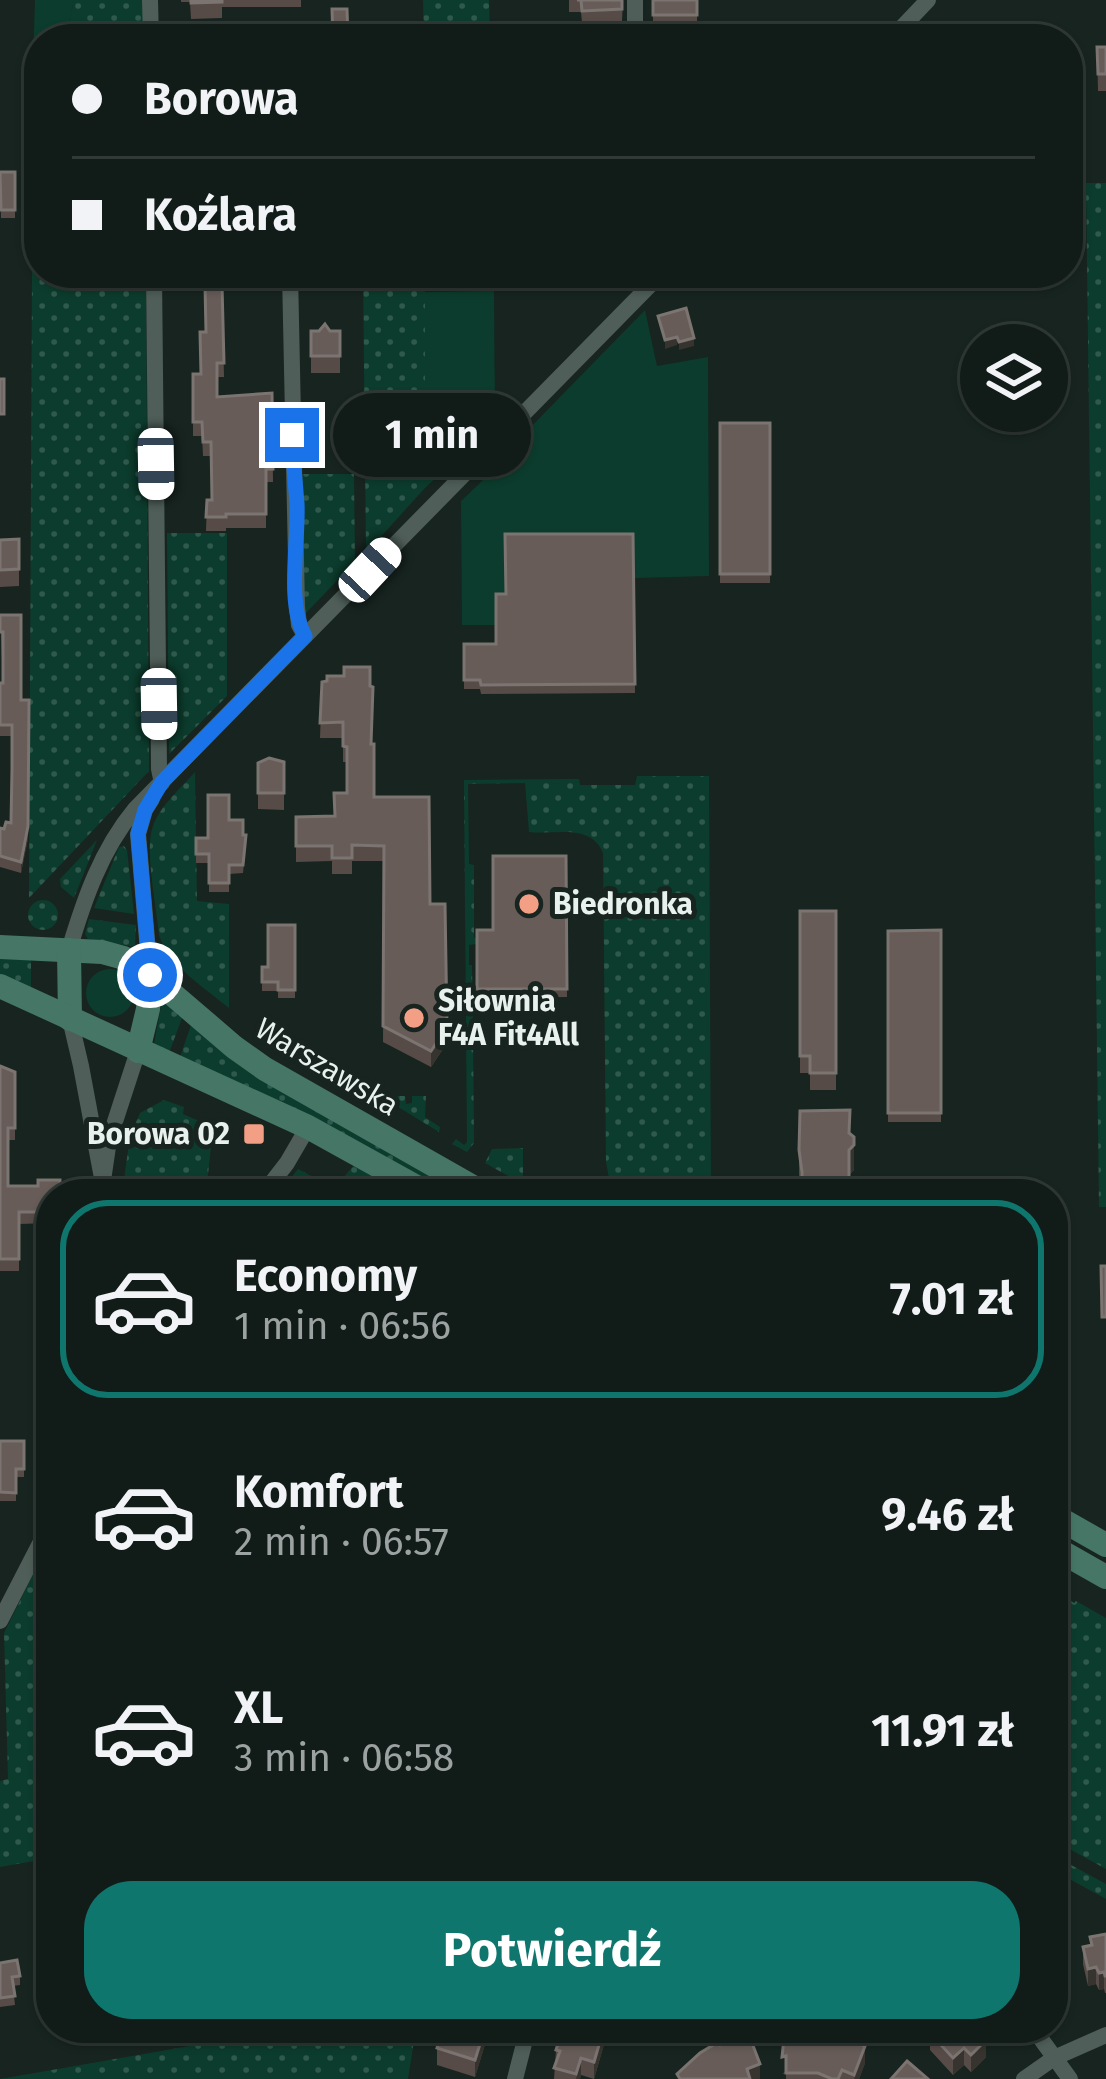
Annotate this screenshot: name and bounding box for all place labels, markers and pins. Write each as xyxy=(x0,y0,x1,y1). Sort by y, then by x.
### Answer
place label: Biedronka xyxy=(553,886,693,922)
marker: Biedronka xyxy=(516,891,542,917)
place label: Siłownia F4A Fit4All xyxy=(438,983,579,1053)
marker: Siłownia F4A Fit4All xyxy=(401,1005,427,1031)
place label: Borowa 02 xyxy=(87,1116,230,1152)
marker: Borowa 02 xyxy=(241,1121,267,1147)

